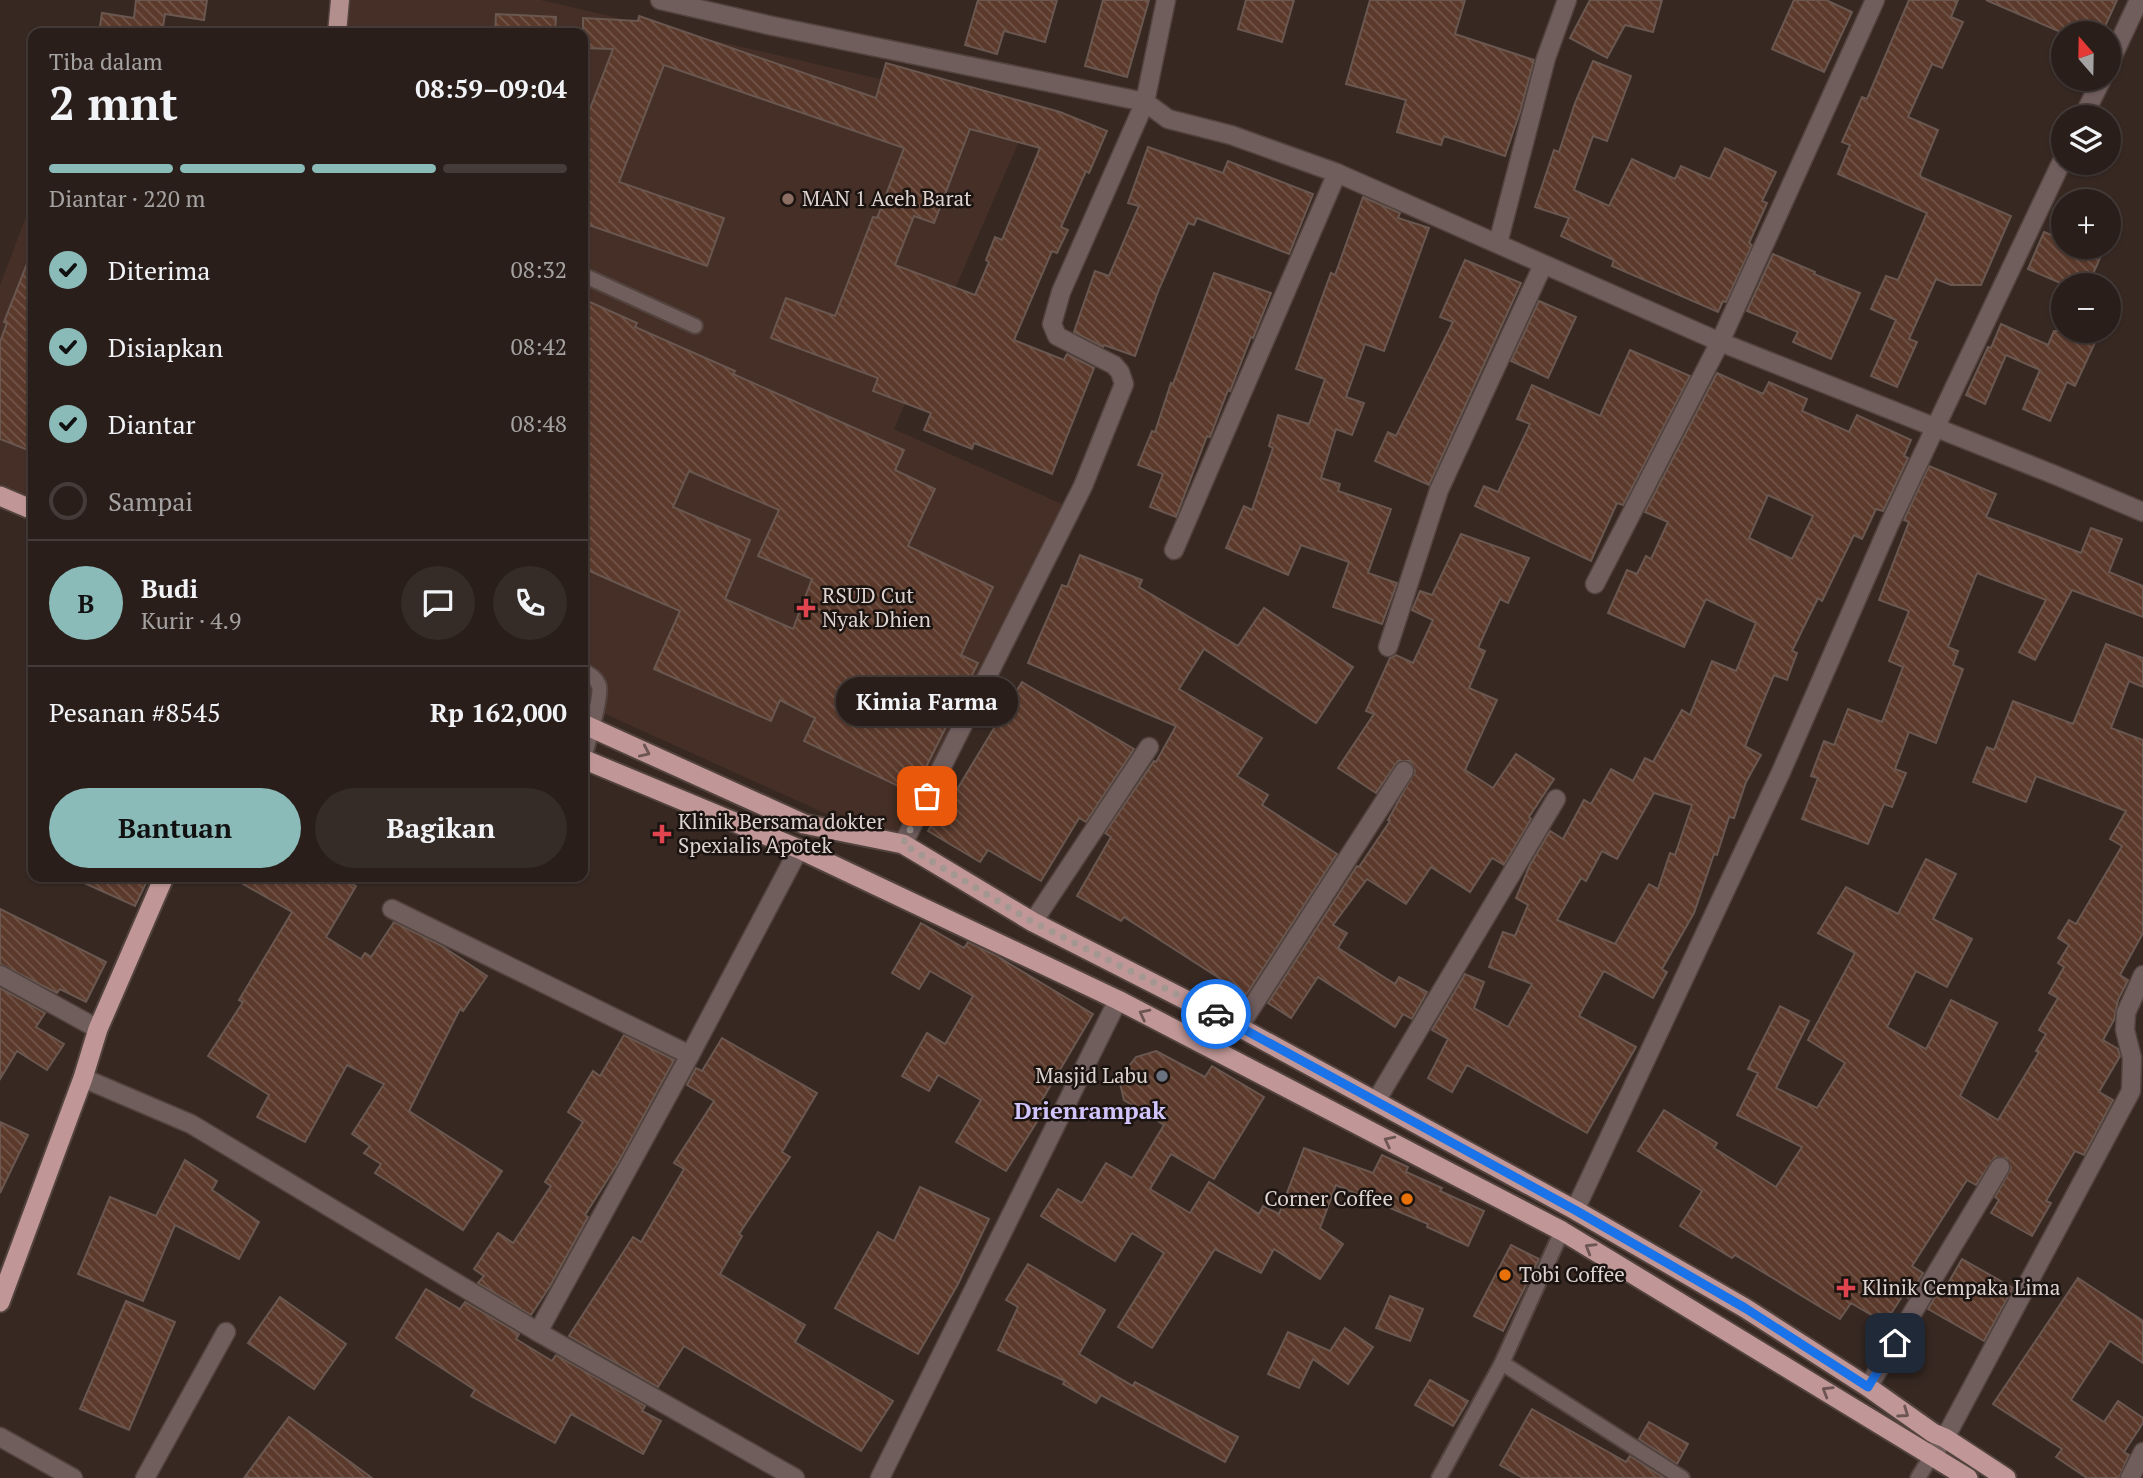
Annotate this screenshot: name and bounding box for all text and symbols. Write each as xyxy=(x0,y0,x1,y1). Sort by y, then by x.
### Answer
north arrow xyxy=(2051,21,2121,91)
map controls xyxy=(2051,21,2121,343)
text: Tiba dalam xyxy=(49,46,163,77)
text: 08:59–09:04 xyxy=(415,71,567,105)
text: 2 mnt xyxy=(49,72,178,133)
button: layers xyxy=(2051,105,2121,175)
text: Diantar · 220 m xyxy=(49,183,205,214)
place label: MAN 1 Aceh Barat xyxy=(802,184,972,212)
button: + xyxy=(2051,189,2121,259)
marker: MAN 1 Aceh Barat xyxy=(780,191,796,207)
icon: check xyxy=(49,251,87,289)
text: Diterima xyxy=(108,253,210,287)
text: 08:32 xyxy=(510,254,567,285)
button: − xyxy=(2051,273,2121,343)
icon: check xyxy=(49,328,87,366)
text: Disiapkan xyxy=(108,330,223,364)
text: 08:42 xyxy=(510,331,567,362)
icon: check xyxy=(49,405,87,443)
text: Diantar xyxy=(108,407,196,441)
text: 08:48 xyxy=(510,408,567,439)
text: Sampai xyxy=(108,484,193,518)
button: chat xyxy=(401,566,475,640)
button: phone xyxy=(493,566,567,640)
text: Budi xyxy=(141,571,198,605)
place label: RSUD Cut Nyak Dhien xyxy=(822,581,932,633)
text: B xyxy=(78,586,94,620)
marker: RSUD Cut Nyak Dhien xyxy=(796,598,816,618)
text: Kurir · 4.9 xyxy=(141,605,241,636)
callout: Kimia Farma xyxy=(836,677,1018,726)
text: Kimia Farma xyxy=(856,686,998,717)
text: Pesanan #8545 xyxy=(49,695,221,729)
text: Rp 162,000 xyxy=(430,695,567,729)
one-way arrow xyxy=(638,744,650,758)
pin xyxy=(897,766,957,826)
icon: bag xyxy=(908,777,946,815)
button: Bantuan xyxy=(49,788,301,868)
button: Bagikan xyxy=(315,788,567,868)
place label: Klinik Bersama dokter Spexialis Apotek xyxy=(678,807,885,859)
marker: Klinik Bersama dokter Spexialis Apotek xyxy=(652,824,672,844)
courier xyxy=(1181,979,1251,1049)
icon: car xyxy=(1197,995,1235,1033)
one-way arrow xyxy=(1139,1008,1151,1022)
place label: Masjid Labu xyxy=(1035,1061,1148,1089)
marker: Masjid Labu xyxy=(1154,1068,1170,1084)
district label: Drienrampak xyxy=(1014,1094,1166,1126)
one-way arrow xyxy=(1384,1136,1396,1150)
place label: Corner Coffee xyxy=(1264,1184,1393,1212)
marker: Corner Coffee xyxy=(1399,1191,1415,1207)
one-way arrow xyxy=(1585,1243,1598,1256)
place label: Tobi Coffee xyxy=(1519,1260,1625,1288)
marker: Tobi Coffee xyxy=(1497,1267,1513,1283)
place label: Klinik Cempaka Lima xyxy=(1862,1273,2061,1301)
marker: Klinik Cempaka Lima xyxy=(1836,1278,1856,1298)
pin xyxy=(1865,1313,1925,1373)
icon: home xyxy=(1876,1324,1914,1362)
one-way arrow xyxy=(1821,1387,1834,1400)
one-way arrow xyxy=(1896,1405,1909,1417)

